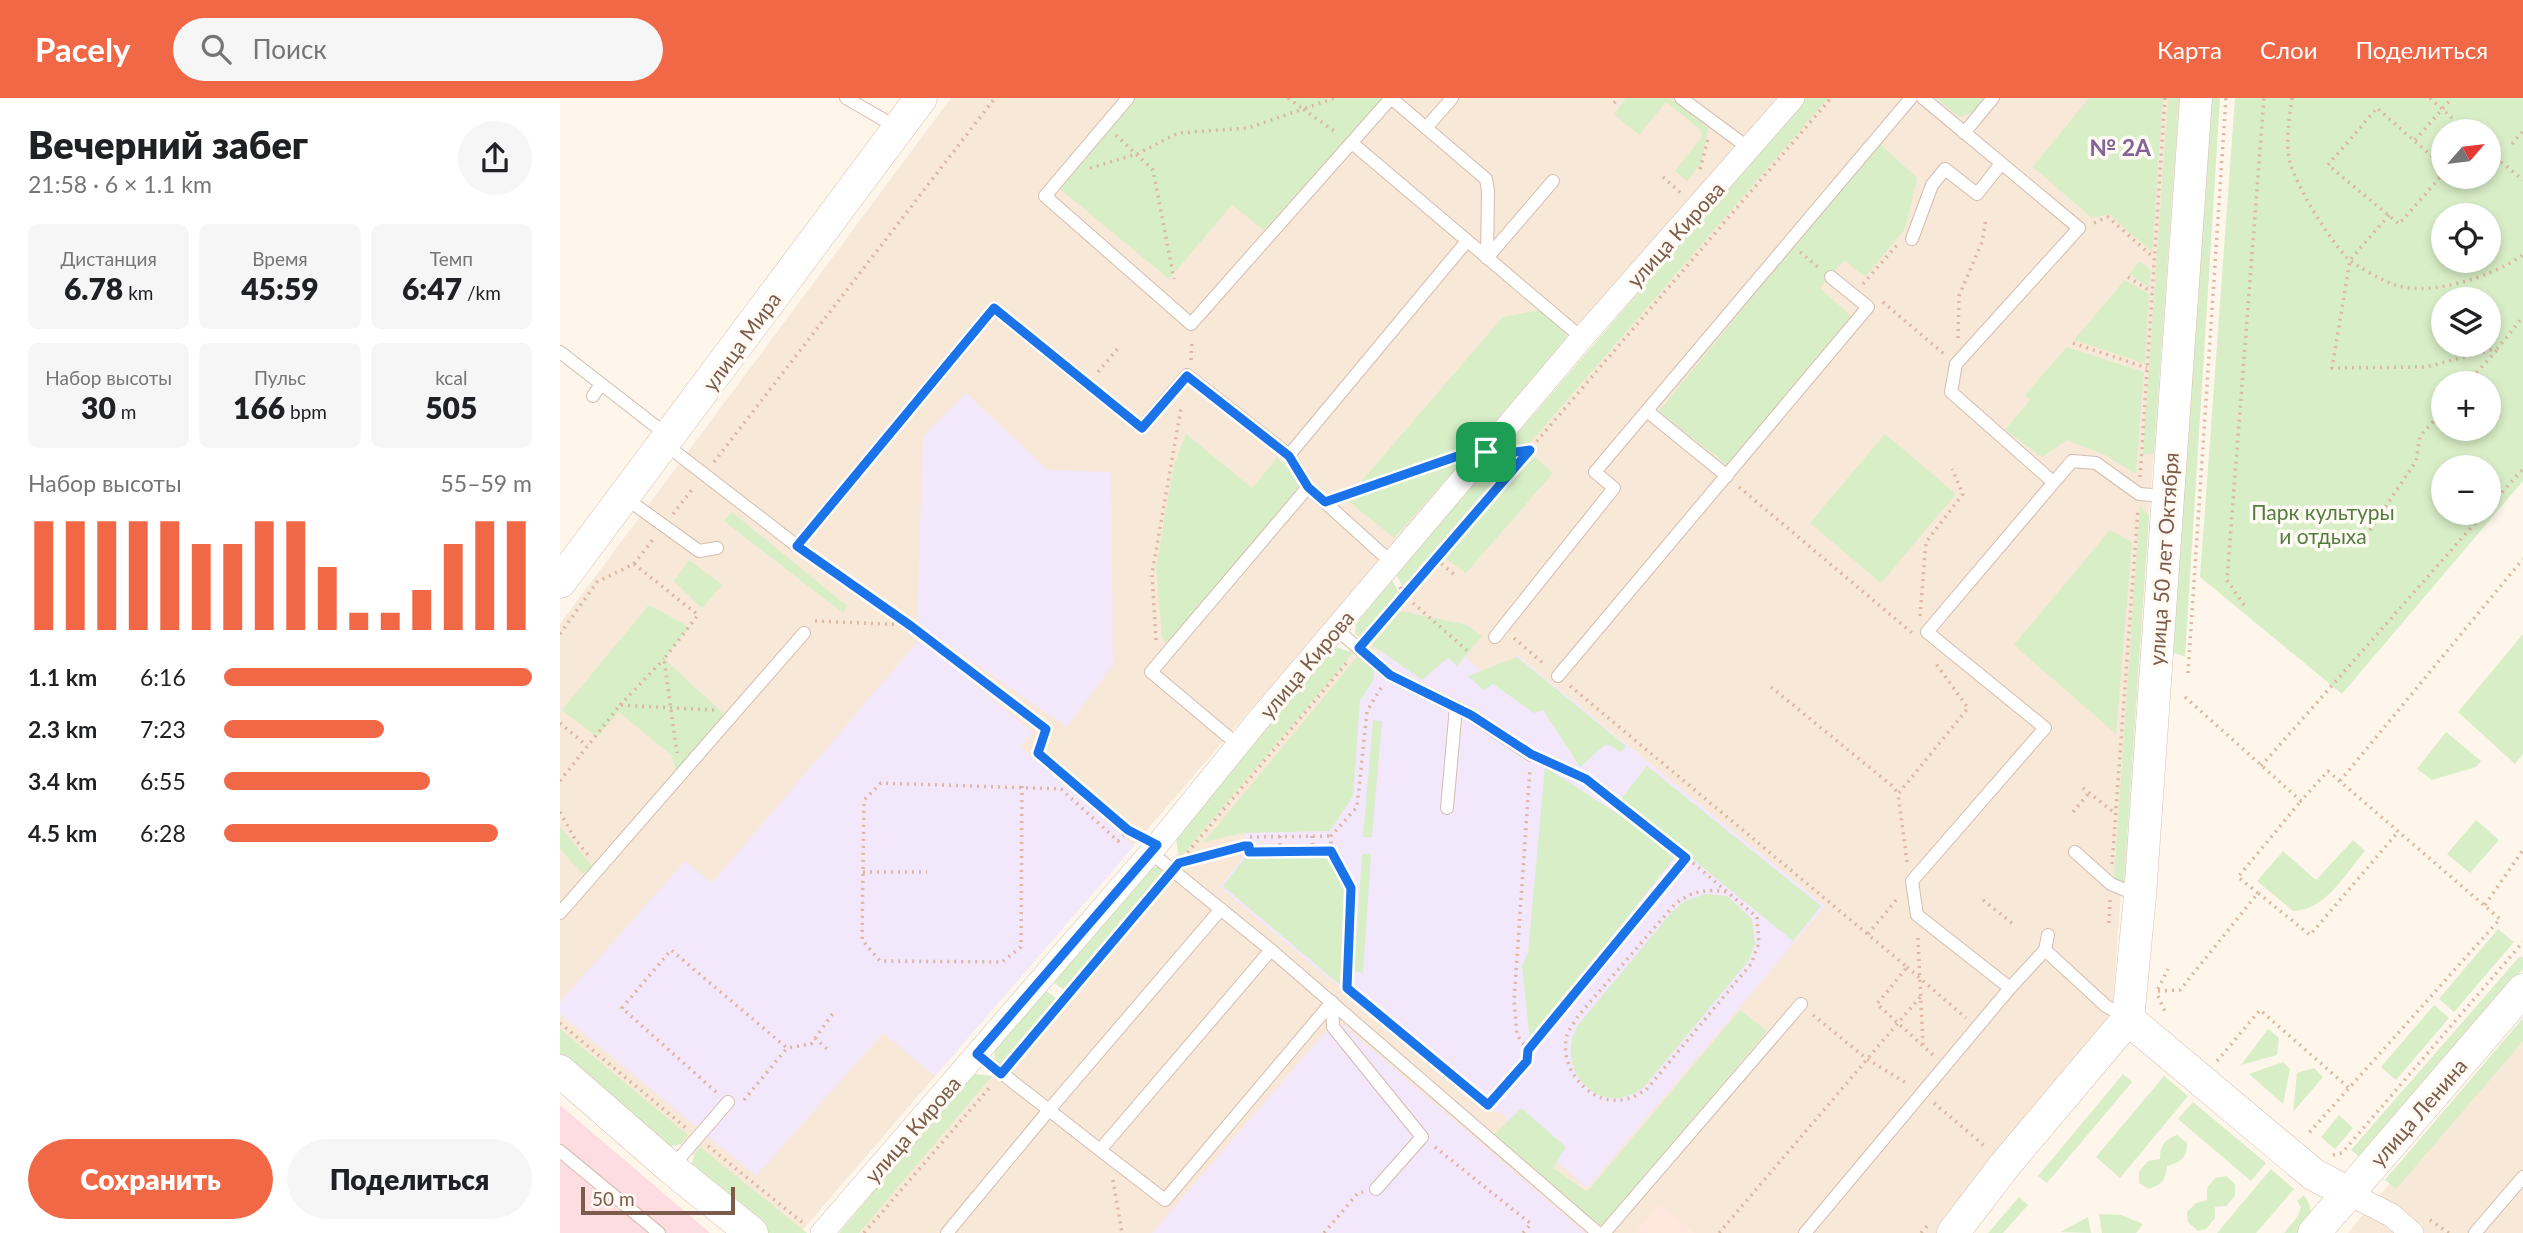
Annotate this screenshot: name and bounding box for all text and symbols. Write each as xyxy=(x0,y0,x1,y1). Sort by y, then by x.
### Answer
search box xyxy=(173,18,663,81)
text: Pacely xyxy=(35,29,131,69)
icon: search xyxy=(197,30,235,68)
text: Поиск xyxy=(253,33,327,65)
text: Карта xyxy=(2157,35,2222,64)
text: Слои xyxy=(2260,35,2317,64)
text: Поделиться xyxy=(2355,35,2488,64)
north arrow xyxy=(2431,119,2501,189)
map controls xyxy=(2431,119,2501,525)
text: Вечерний забег xyxy=(28,121,308,167)
button: share xyxy=(458,121,532,195)
district label: № 2А xyxy=(2089,133,2152,161)
text: 21:58 · 6 × 1.1 km xyxy=(28,170,212,198)
street label: улица Кирова xyxy=(1621,176,1729,292)
button: locate xyxy=(2431,203,2501,273)
text: Дистанция xyxy=(61,247,157,270)
text: Время xyxy=(252,247,308,270)
text: Темп xyxy=(430,247,473,270)
text: 6.78 xyxy=(64,270,123,306)
text: 45:59 xyxy=(241,270,319,306)
text: 6:47 xyxy=(402,270,462,306)
text: km xyxy=(123,281,153,304)
text: /km xyxy=(462,281,501,304)
street label: улица Мира xyxy=(697,287,785,395)
button: layers xyxy=(2431,287,2501,357)
text: Набор высоты xyxy=(45,366,172,389)
text: Пульс xyxy=(254,366,306,389)
text: kcal xyxy=(435,366,467,389)
button: + xyxy=(2431,371,2501,441)
text: 30 xyxy=(81,389,116,425)
text: 166 xyxy=(233,389,285,425)
text: 505 xyxy=(425,389,477,425)
text: m xyxy=(116,400,136,423)
text: bpm xyxy=(285,400,327,423)
pin xyxy=(1456,422,1516,482)
icon: arrive xyxy=(1467,433,1505,471)
street label: улица 50 лет Октября xyxy=(2143,451,2183,667)
button: − xyxy=(2431,455,2501,525)
text: Набор высоты xyxy=(28,469,182,497)
text: 55–59 m xyxy=(440,469,532,497)
park label: Парк культуры и отдыха xyxy=(2251,499,2395,548)
street label: улица Кирова xyxy=(1254,605,1358,723)
text: 1.1 km xyxy=(28,663,97,691)
text: 6:16 xyxy=(140,663,186,691)
text: 2.3 km xyxy=(28,715,97,743)
text: 7:23 xyxy=(140,715,186,743)
text: 3.4 km xyxy=(28,767,97,795)
text: 6:55 xyxy=(140,767,186,795)
text: 4.5 km xyxy=(28,819,97,847)
text: 6:28 xyxy=(140,819,186,847)
street label: улица Ленина xyxy=(2364,1053,2472,1171)
street label: улица Кирова xyxy=(859,1071,965,1187)
button: Сохранить xyxy=(28,1139,273,1219)
button: Поделиться xyxy=(287,1139,532,1219)
scale bar xyxy=(581,1184,735,1216)
text: 50 m xyxy=(592,1187,635,1210)

